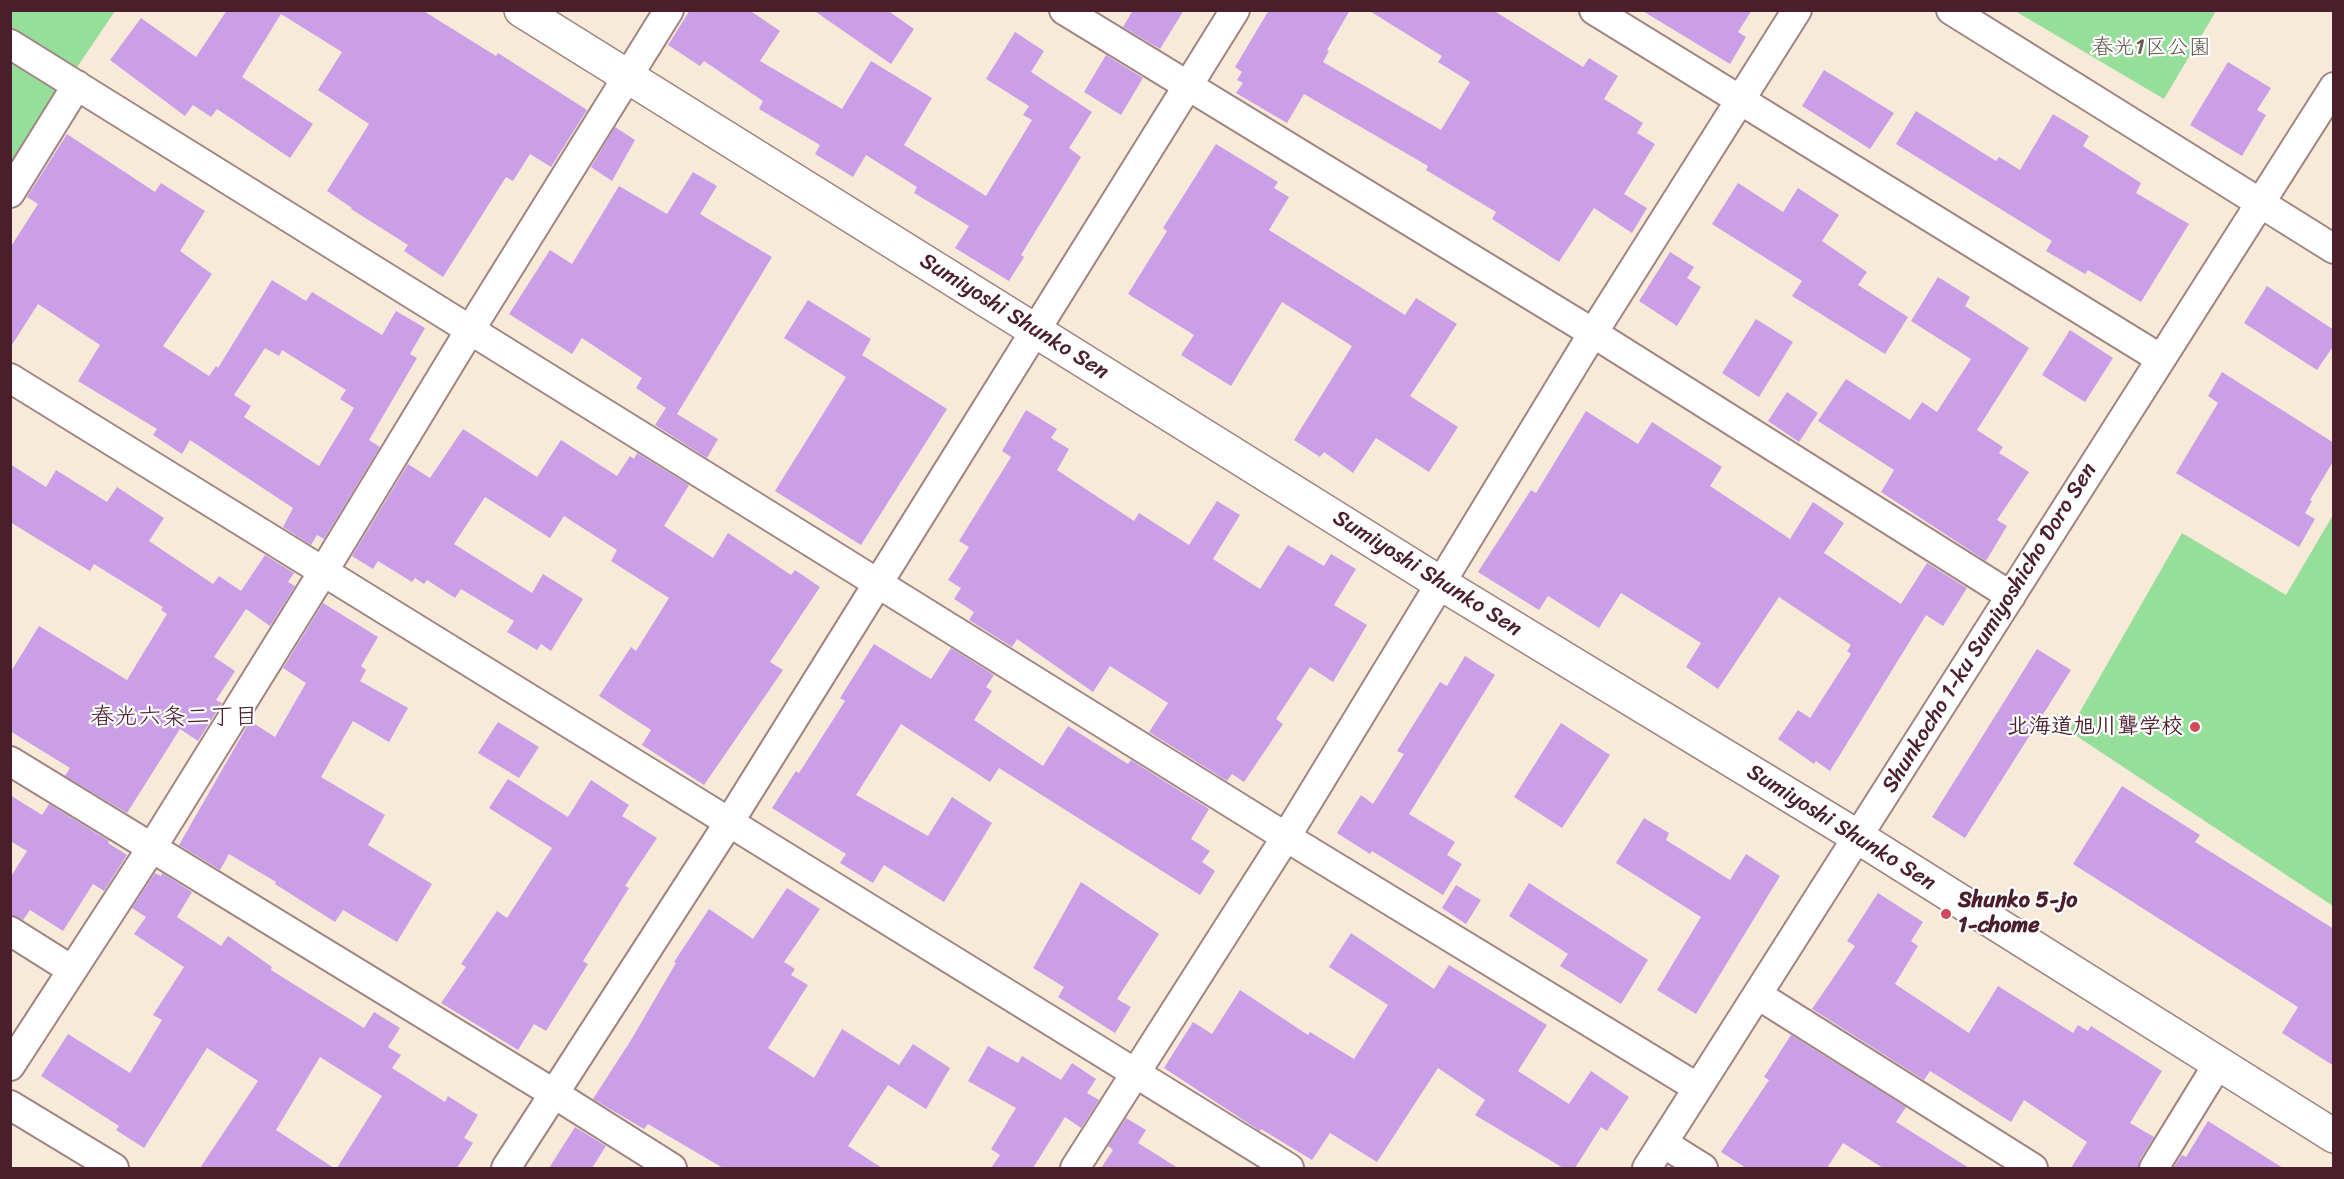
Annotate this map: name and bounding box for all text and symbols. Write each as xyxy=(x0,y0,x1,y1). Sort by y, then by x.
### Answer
park label: 春光1区公園 xyxy=(2091,35,2211,61)
street label: Sumiyoshi Shunko Sen xyxy=(915,248,1113,386)
street label: Shunkocho 1-ku Sumiyoshicho Doro Sen xyxy=(1877,458,2103,798)
street label: Sumiyoshi Shunko Sen xyxy=(1328,505,1526,643)
district label: 春光六条二丁目 xyxy=(90,704,258,732)
place label: 北海道旭川聾学校 xyxy=(2007,714,2183,740)
marker: 北海道旭川聾学校 xyxy=(2188,720,2202,734)
street label: Sumiyoshi Shunko Sen xyxy=(1742,759,1940,897)
place label: Shunko 5-jo 1-chome xyxy=(1958,888,2078,939)
marker: Shunko 5-jo 1-chome xyxy=(1939,907,1953,921)

